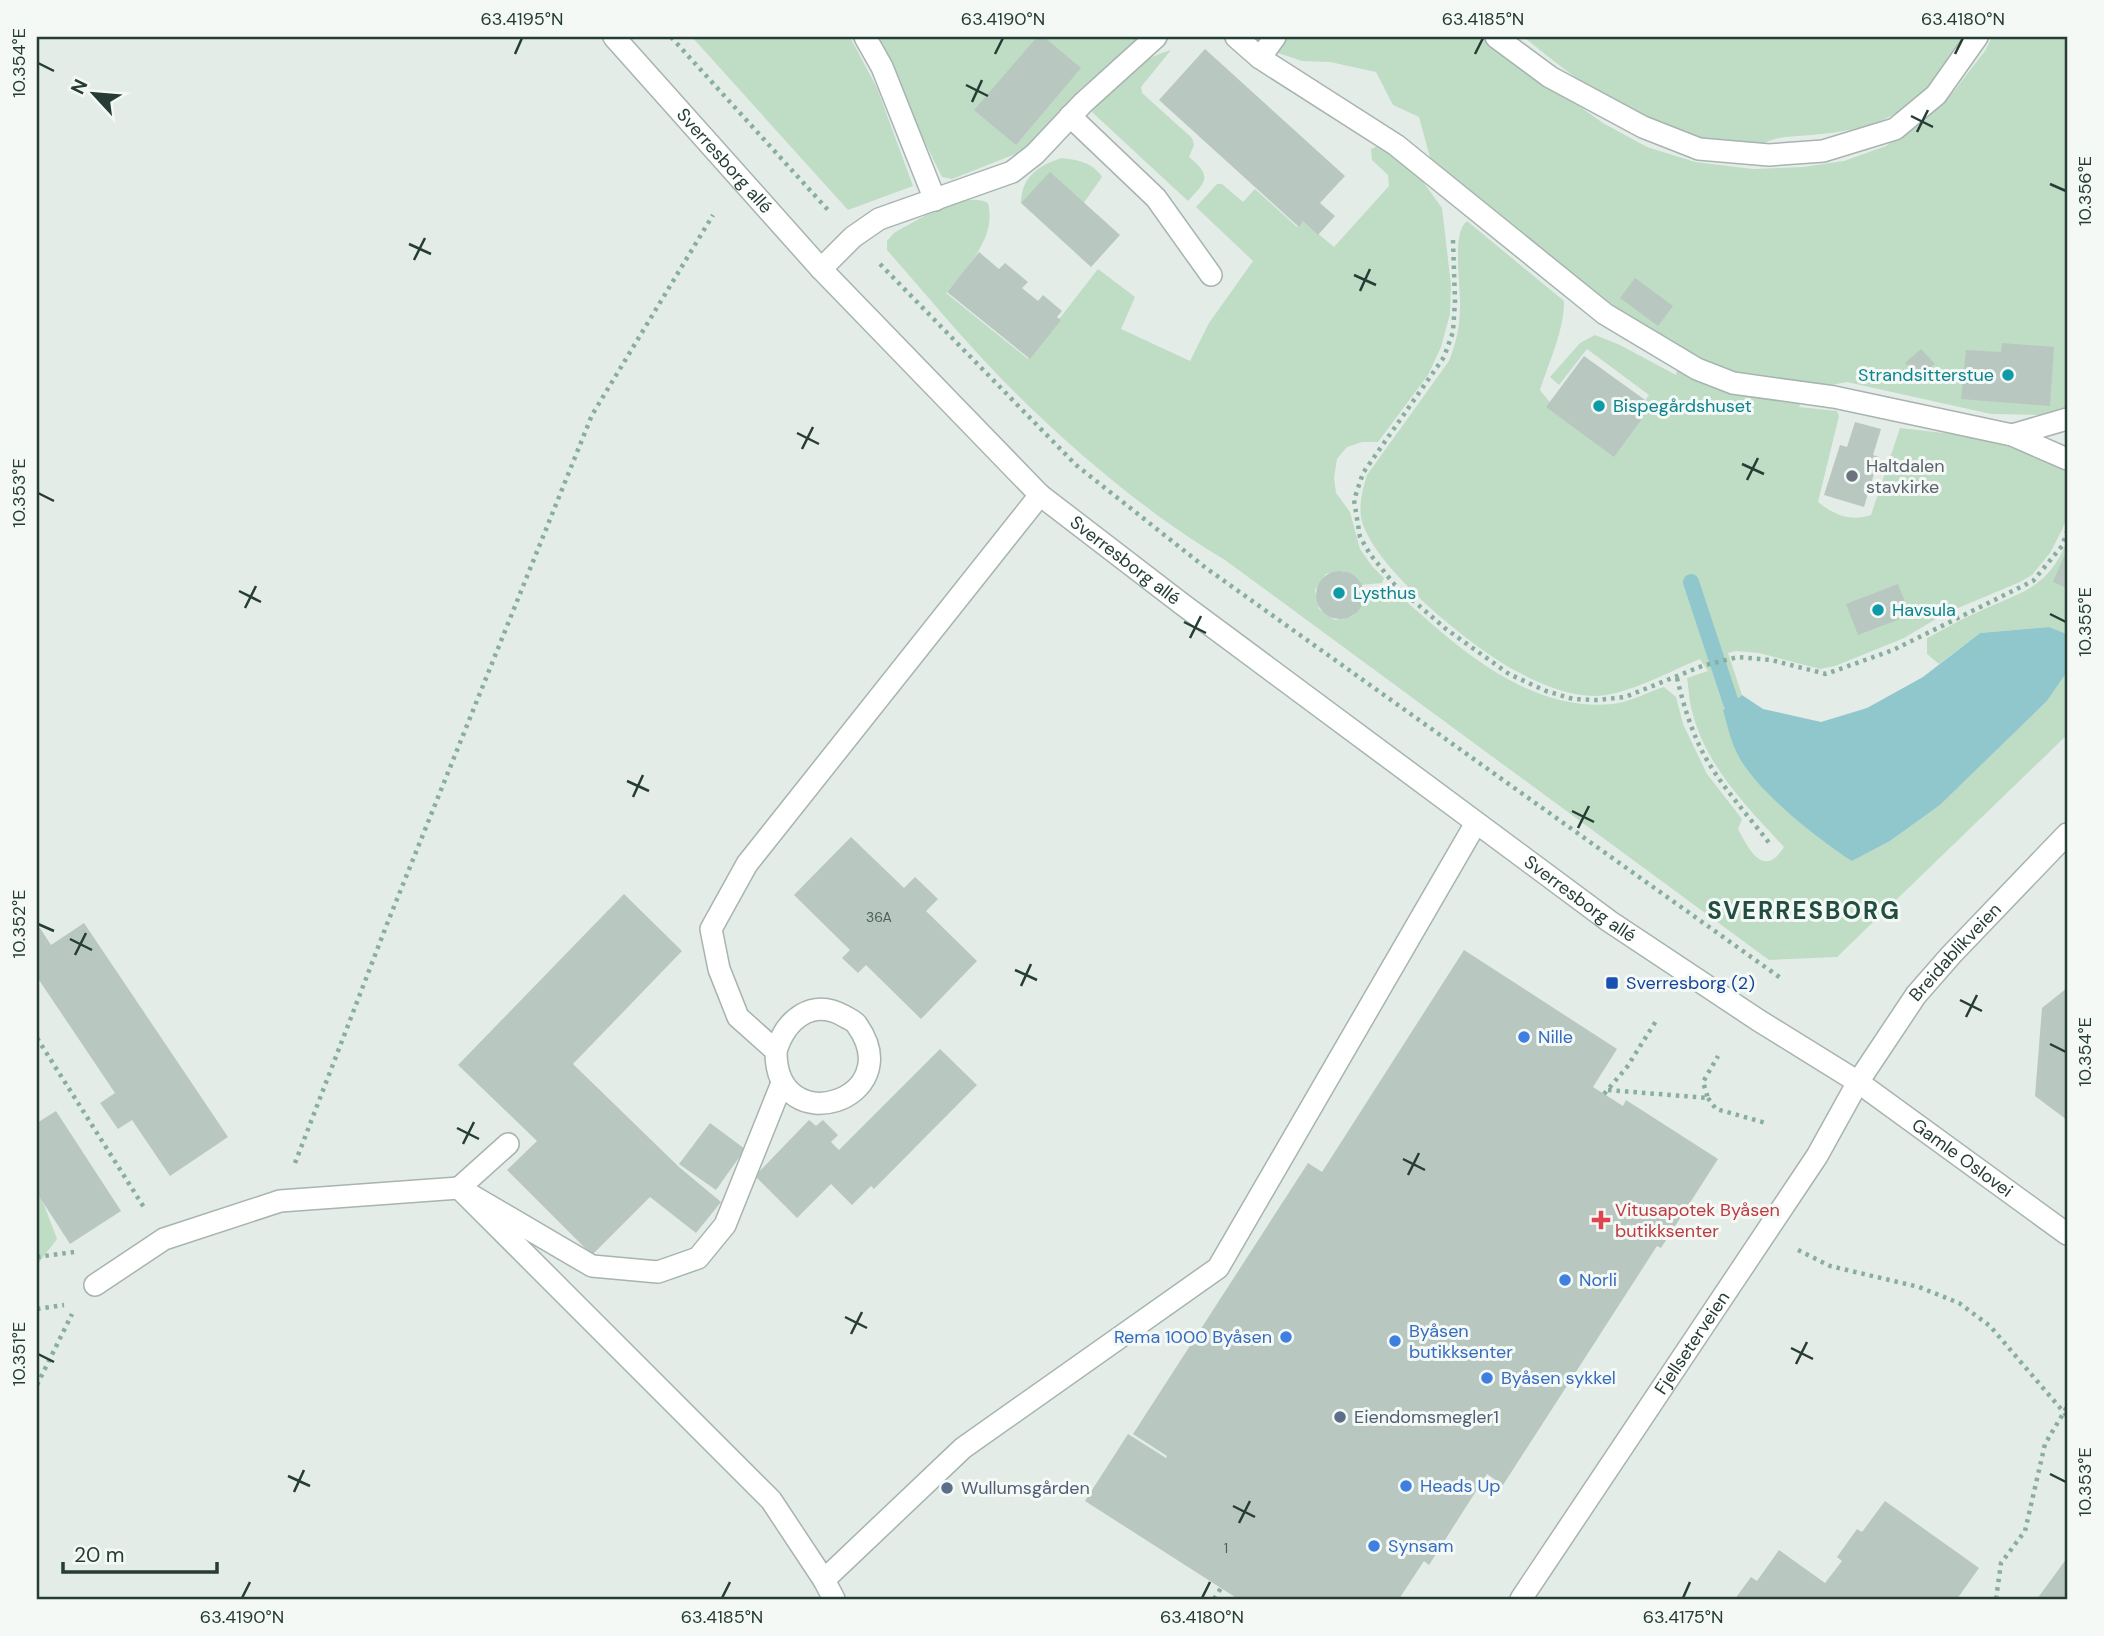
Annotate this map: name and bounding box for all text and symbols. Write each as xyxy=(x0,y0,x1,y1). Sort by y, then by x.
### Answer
text: 63.4195°N xyxy=(481,7,563,31)
text: 63.4190°N xyxy=(961,7,1045,31)
text: 63.4185°N xyxy=(1442,7,1524,31)
text: 63.4180°N xyxy=(1921,7,2005,31)
text: 10.354°E xyxy=(7,28,31,98)
north arrow xyxy=(60,60,130,130)
text: N xyxy=(65,75,93,98)
street label: Sverresborg allé xyxy=(671,103,778,219)
text: 10.356°E xyxy=(2073,156,2097,226)
place label: Strandsitterstue xyxy=(1858,363,1994,387)
marker: Strandsitterstue xyxy=(2000,367,2016,383)
place label: Bispegårdshuset xyxy=(1613,394,1752,418)
marker: Bispegårdshuset xyxy=(1591,398,1607,414)
place label: Haltdalen stavkirke xyxy=(1866,454,1945,499)
text: 10.353°E xyxy=(7,458,31,528)
marker: Haltdalen stavkirke xyxy=(1844,468,1860,484)
street label: Sverresborg allé xyxy=(1065,510,1185,610)
place label: Lysthus xyxy=(1353,581,1416,605)
marker: Lysthus xyxy=(1331,585,1347,601)
text: 10.355°E xyxy=(2073,587,2097,657)
place label: Havsula xyxy=(1892,598,1956,622)
marker: Havsula xyxy=(1870,602,1886,618)
street label: Sverresborg allé xyxy=(1519,850,1641,948)
text: 10.352°E xyxy=(7,890,31,958)
district label: SVERRESBORG xyxy=(1707,895,1901,926)
street label: Breidablikveien xyxy=(1904,898,2007,1007)
house number: 36A xyxy=(866,908,892,926)
place label: Sverresborg (2) xyxy=(1626,971,1755,995)
marker: Sverresborg (2) xyxy=(1604,975,1620,991)
text: 10.354°E xyxy=(2073,1017,2097,1087)
place label: Nille xyxy=(1538,1025,1573,1049)
marker: Nille xyxy=(1516,1029,1532,1045)
street label: Gamle Oslovei xyxy=(1907,1113,2018,1203)
place label: Vitusapotek Byåsen butikksenter xyxy=(1615,1198,1780,1243)
marker: Vitusapotek Byåsen butikksenter xyxy=(1593,1212,1609,1228)
place label: Norli xyxy=(1579,1268,1617,1292)
marker: Norli xyxy=(1557,1272,1573,1288)
street label: Fjellseterveien xyxy=(1649,1287,1735,1399)
place label: Byåsen butikksenter xyxy=(1409,1319,1513,1364)
text: 10.351°E xyxy=(7,1322,31,1386)
place label: Rema 1000 Byåsen xyxy=(1114,1325,1272,1349)
marker: Rema 1000 Byåsen xyxy=(1278,1329,1294,1345)
marker: Byåsen butikksenter xyxy=(1387,1333,1403,1349)
place label: Byåsen sykkel xyxy=(1501,1366,1616,1390)
marker: Byåsen sykkel xyxy=(1479,1370,1495,1386)
place label: Eiendomsmegler1 xyxy=(1354,1405,1499,1429)
marker: Eiendomsmegler1 xyxy=(1332,1409,1348,1425)
text: 10.353°E xyxy=(2073,1447,2097,1517)
place label: Heads Up xyxy=(1420,1474,1500,1498)
place label: Wullumsgården xyxy=(961,1476,1090,1500)
marker: Heads Up xyxy=(1398,1478,1414,1494)
marker: Wullumsgården xyxy=(939,1480,955,1496)
scale bar xyxy=(63,1531,217,1575)
place label: Synsam xyxy=(1388,1534,1454,1558)
marker: Synsam xyxy=(1366,1538,1382,1554)
house number: 1 xyxy=(1224,1539,1228,1557)
text: 20 m xyxy=(74,1541,125,1569)
text: 63.4190°N xyxy=(200,1605,284,1629)
text: 63.4185°N xyxy=(681,1605,763,1629)
text: 63.4180°N xyxy=(1160,1605,1244,1629)
text: 63.4175°N xyxy=(1643,1605,1723,1629)

